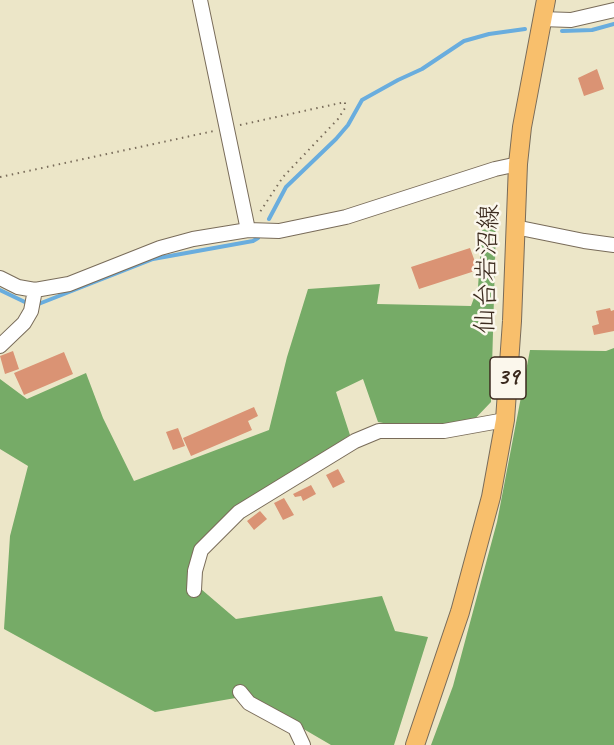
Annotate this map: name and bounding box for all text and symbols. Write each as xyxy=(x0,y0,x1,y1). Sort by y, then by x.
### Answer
street label: 仙台岩沼線 xyxy=(470,203,506,335)
road number: 39 xyxy=(490,357,526,399)

